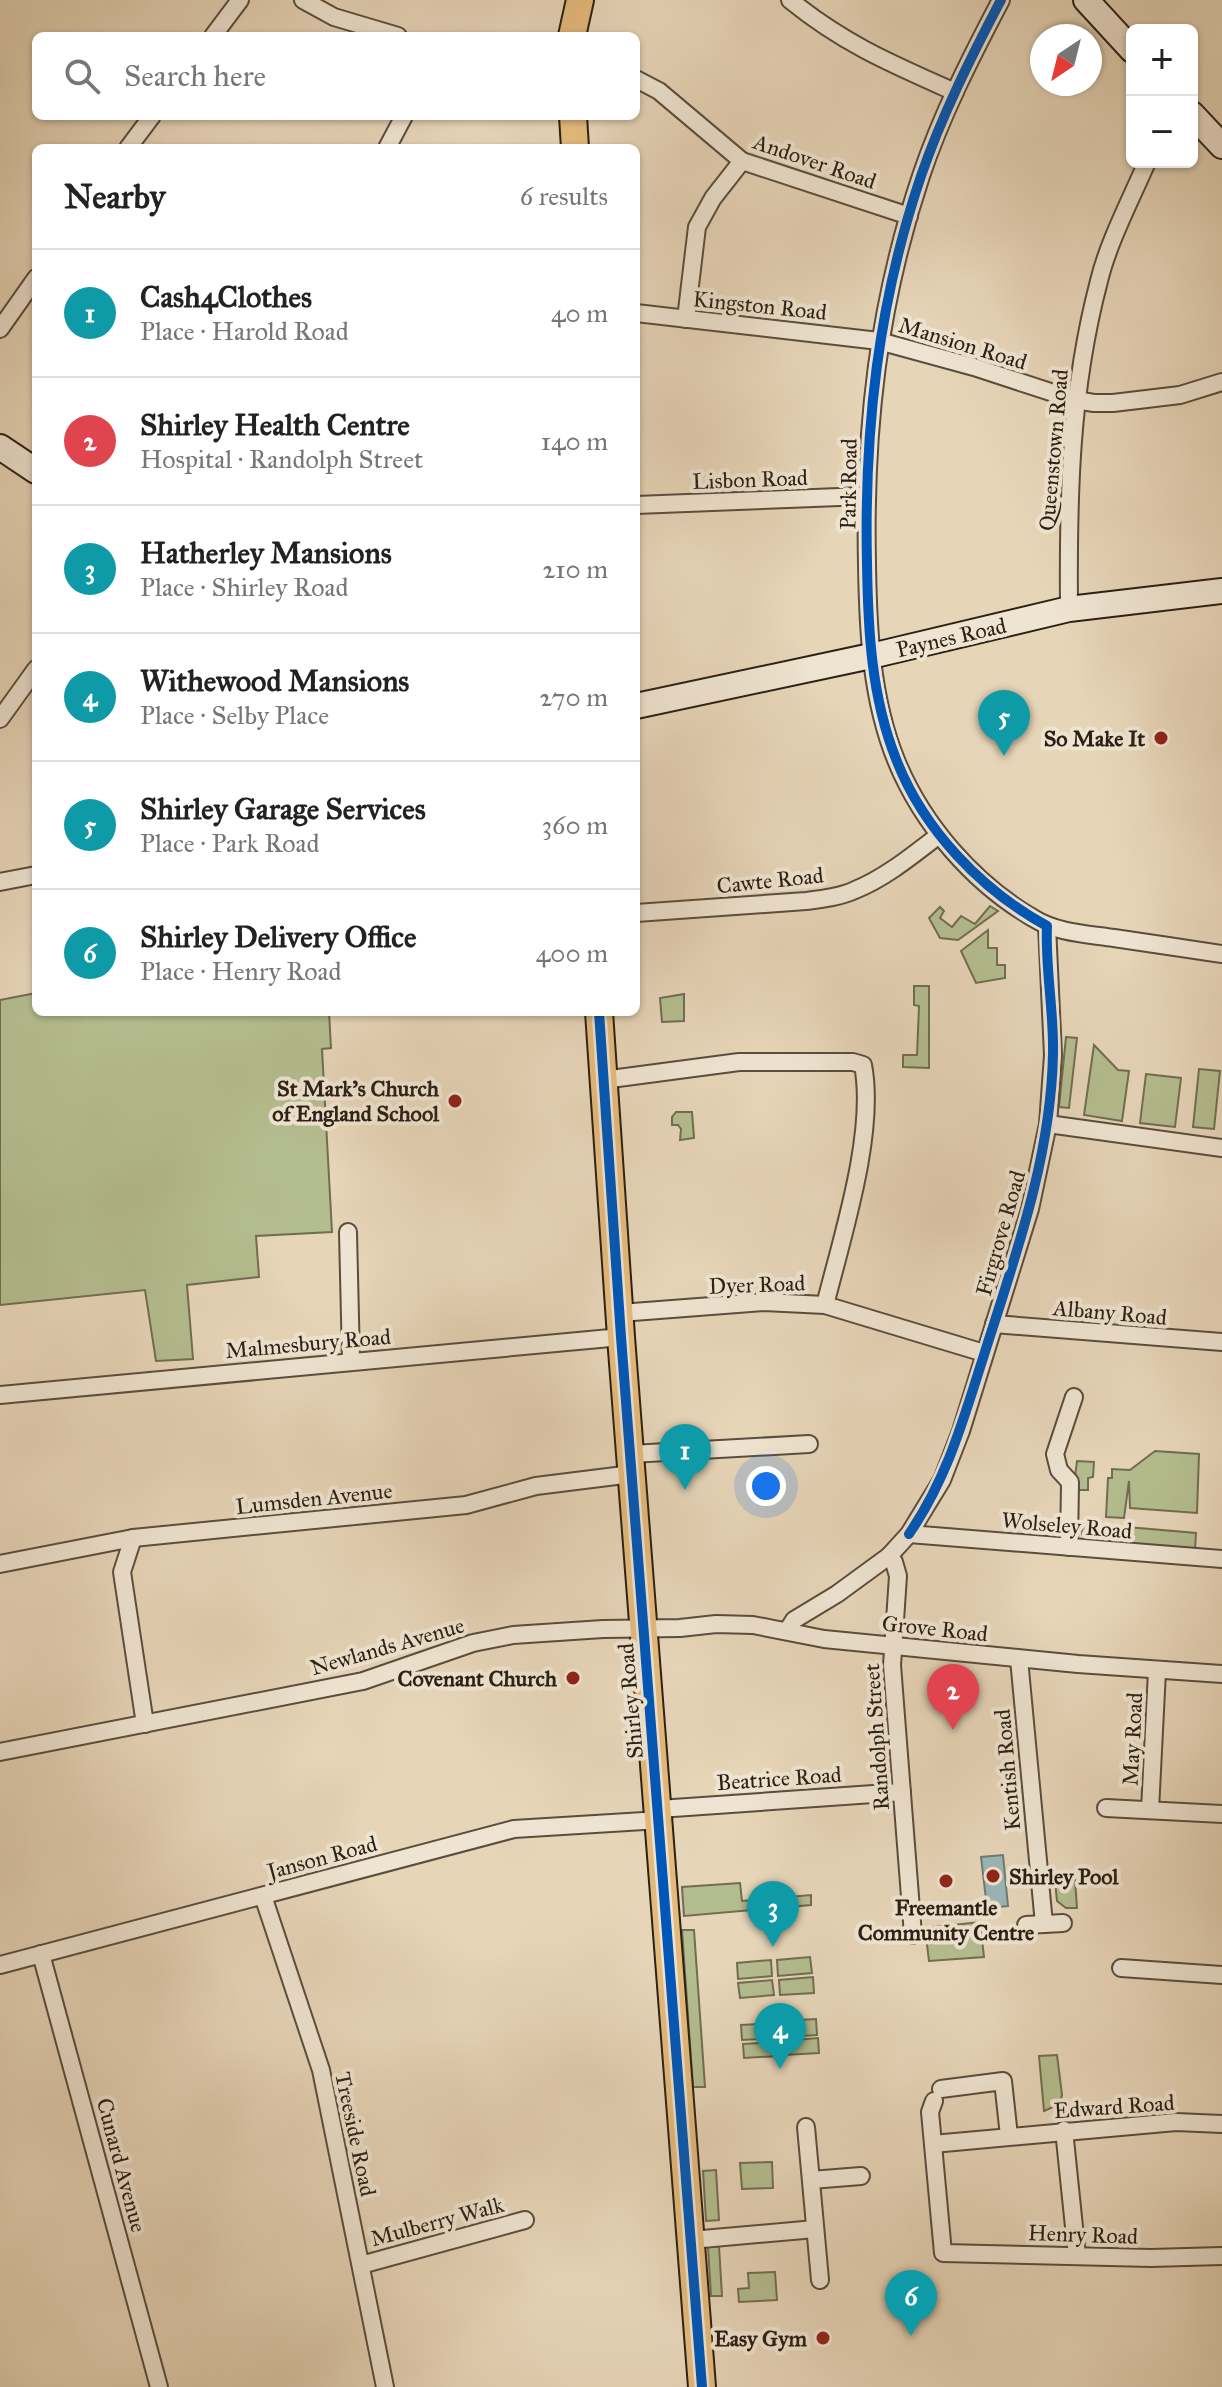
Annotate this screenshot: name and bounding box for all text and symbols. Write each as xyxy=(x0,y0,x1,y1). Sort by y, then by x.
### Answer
north arrow xyxy=(1030,24,1102,96)
map controls xyxy=(1126,24,1198,168)
button: + xyxy=(1126,24,1198,96)
search box xyxy=(32,32,640,120)
icon: search xyxy=(60,54,104,98)
text: Search here xyxy=(124,58,266,94)
button: − xyxy=(1126,96,1198,168)
street label: Andover Road xyxy=(749,128,880,195)
text: Nearby xyxy=(64,176,166,217)
text: 6 results xyxy=(520,180,608,212)
text: Cash4Clothes xyxy=(140,279,312,315)
street label: Kingston Road xyxy=(692,285,828,326)
text: 1 xyxy=(85,297,95,329)
text: 40 m xyxy=(551,297,608,329)
street label: Mansion Road xyxy=(895,311,1030,376)
text: Place · Harold Road xyxy=(140,315,349,347)
street label: Queenstown Road xyxy=(1033,368,1074,532)
text: Shirley Health Centre xyxy=(140,407,410,443)
text: 2 xyxy=(84,425,96,457)
text: 140 m xyxy=(541,425,608,457)
street label: Park Road xyxy=(834,438,863,530)
text: Hospital · Randolph Street xyxy=(140,443,423,475)
street label: Lisbon Road xyxy=(692,464,808,495)
text: Hatherley Mansions xyxy=(140,535,392,571)
text: 3 xyxy=(85,553,95,585)
text: 210 m xyxy=(542,553,608,585)
text: Place · Shirley Road xyxy=(140,571,349,603)
street label: Paynes Road xyxy=(893,612,1009,663)
text: Withewood Mansions xyxy=(140,663,409,699)
text: 4 xyxy=(83,681,97,713)
text: 270 m xyxy=(539,681,608,713)
pin: 5 xyxy=(978,690,1030,756)
text: Place · Selby Place xyxy=(140,699,329,731)
place label: So Make It xyxy=(1044,725,1145,752)
marker: So Make It xyxy=(1152,729,1170,747)
text: Shirley Garage Services xyxy=(140,791,426,827)
text: 5 xyxy=(84,809,96,841)
text: 360 m xyxy=(542,809,608,841)
text: Place · Park Road xyxy=(140,827,320,859)
street label: Cawte Road xyxy=(715,861,825,900)
text: Shirley Delivery Office xyxy=(140,919,416,955)
text: 6 xyxy=(83,937,97,969)
text: 400 m xyxy=(536,937,608,969)
text: Place · Henry Road xyxy=(140,955,342,987)
place label: St Mark's Church of England School xyxy=(272,1075,440,1127)
marker: St Mark's Church of England School xyxy=(446,1092,464,1110)
street label: Firgrove Road xyxy=(970,1167,1031,1299)
street label: Dyer Road xyxy=(708,1269,806,1300)
street label: Albany Road xyxy=(1051,1294,1168,1331)
street label: Malmesbury Road xyxy=(224,1323,392,1364)
pin: 1 xyxy=(659,1424,711,1490)
your location xyxy=(746,1466,786,1506)
street label: Lumsden Avenue xyxy=(234,1477,394,1520)
street label: Wolseley Road xyxy=(1000,1506,1133,1545)
street label: Grove Road xyxy=(881,1610,989,1647)
street label: Newlands Avenue xyxy=(307,1612,467,1681)
street label: Shirley Road xyxy=(612,1642,649,1760)
street label: Randolph Street xyxy=(858,1662,895,1811)
pin: 2 xyxy=(927,1664,979,1730)
place label: Covenant Church xyxy=(397,1665,558,1692)
marker: Covenant Church xyxy=(564,1669,582,1687)
street label: May Road xyxy=(1117,1692,1148,1786)
street label: Kentish Road xyxy=(989,1708,1026,1832)
street label: Beatrice Road xyxy=(716,1761,842,1796)
street label: Janson Road xyxy=(262,1830,380,1886)
place label: Shirley Pool xyxy=(1009,1863,1120,1890)
marker: Shirley Pool xyxy=(984,1867,1002,1885)
marker: Freemantle Community Centre xyxy=(937,1872,955,1890)
pin: 3 xyxy=(747,1881,799,1947)
place label: Freemantle Community Centre xyxy=(858,1894,1034,1946)
pin: 4 xyxy=(754,2003,806,2069)
street label: Treeside Road xyxy=(329,2069,382,2199)
street label: Edward Road xyxy=(1053,2089,1175,2124)
street label: Cunard Avenue xyxy=(91,2095,152,2235)
street label: Mulberry Walk xyxy=(368,2191,507,2252)
street label: Henry Road xyxy=(1028,2219,1138,2250)
pin: 6 xyxy=(885,2270,937,2336)
place label: Easy Gym xyxy=(714,2325,808,2352)
marker: Easy Gym xyxy=(814,2329,832,2347)

